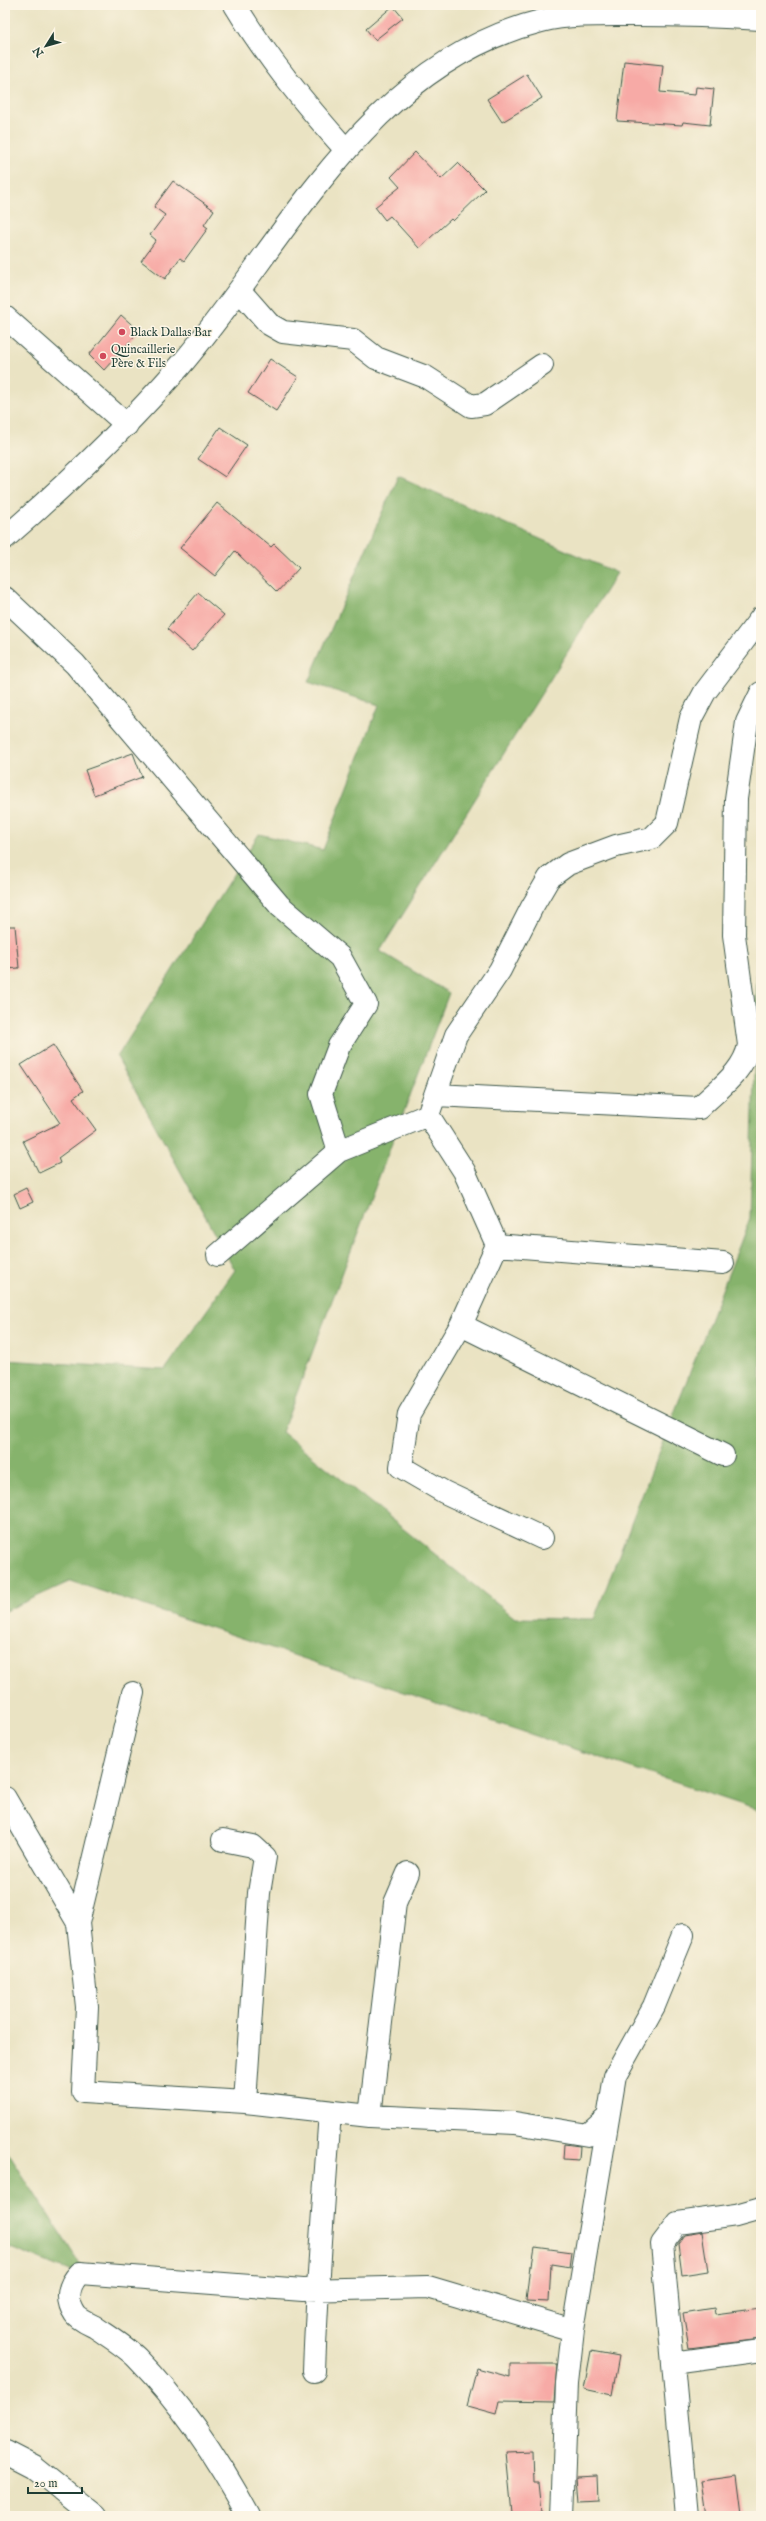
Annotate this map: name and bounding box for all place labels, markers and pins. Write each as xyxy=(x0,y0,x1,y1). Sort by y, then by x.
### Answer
place label: Black Dallas Bar xyxy=(130,325,212,340)
marker: Black Dallas Bar xyxy=(117,327,127,337)
place label: Quincaillerie Père & Fils xyxy=(111,342,176,371)
marker: Quincaillerie Père & Fils xyxy=(98,351,108,361)

